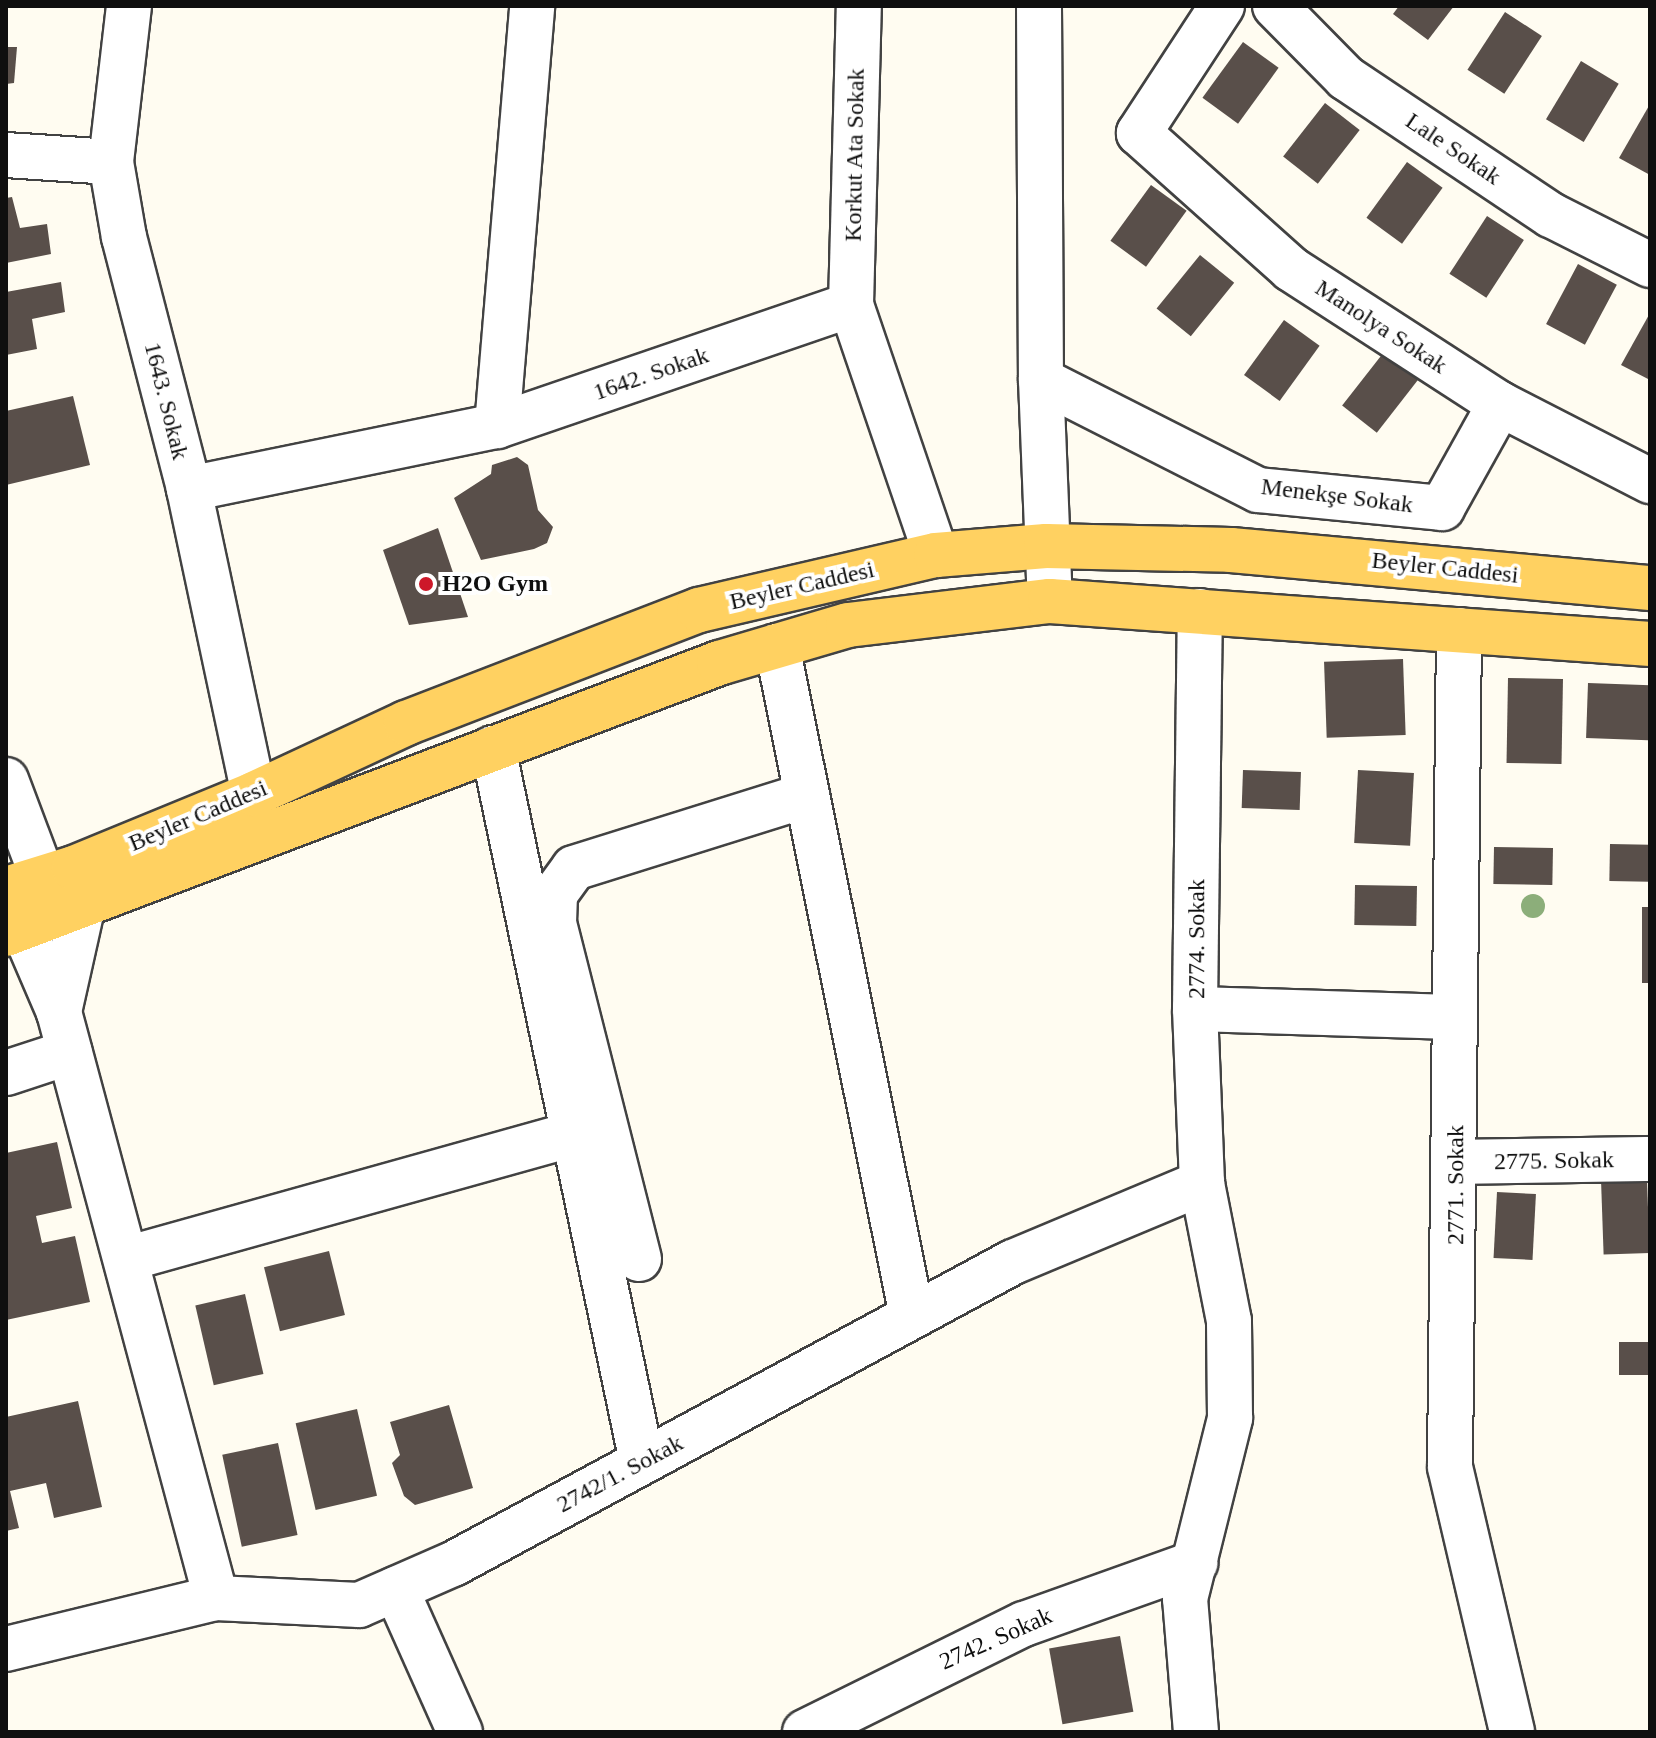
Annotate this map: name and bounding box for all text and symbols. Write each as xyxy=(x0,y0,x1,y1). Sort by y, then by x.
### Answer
street label: Korkut Ata Sokak xyxy=(839,67,871,243)
street label: Lale Sokak xyxy=(1400,107,1506,191)
street label: Manolya Sokak xyxy=(1310,274,1452,380)
street label: 1643. Sokak xyxy=(138,339,194,463)
street label: 1642. Sokak xyxy=(590,341,712,407)
street label: Menekşe Sokak xyxy=(1259,472,1415,520)
street label: Beyler Caddesi xyxy=(1370,546,1520,590)
street label: Beyler Caddesi xyxy=(727,555,877,617)
place label: H2O Gym xyxy=(442,570,548,598)
marker: H2O Gym xyxy=(417,575,435,593)
street label: Beyler Caddesi xyxy=(125,774,271,858)
street label: 2774. Sokak xyxy=(1183,879,1211,999)
street label: 2771. Sokak xyxy=(1442,1125,1470,1245)
street label: 2775. Sokak xyxy=(1494,1146,1614,1176)
street label: 2742/1. Sokak xyxy=(552,1429,688,1519)
street label: 2742. Sokak xyxy=(935,1601,1057,1677)

